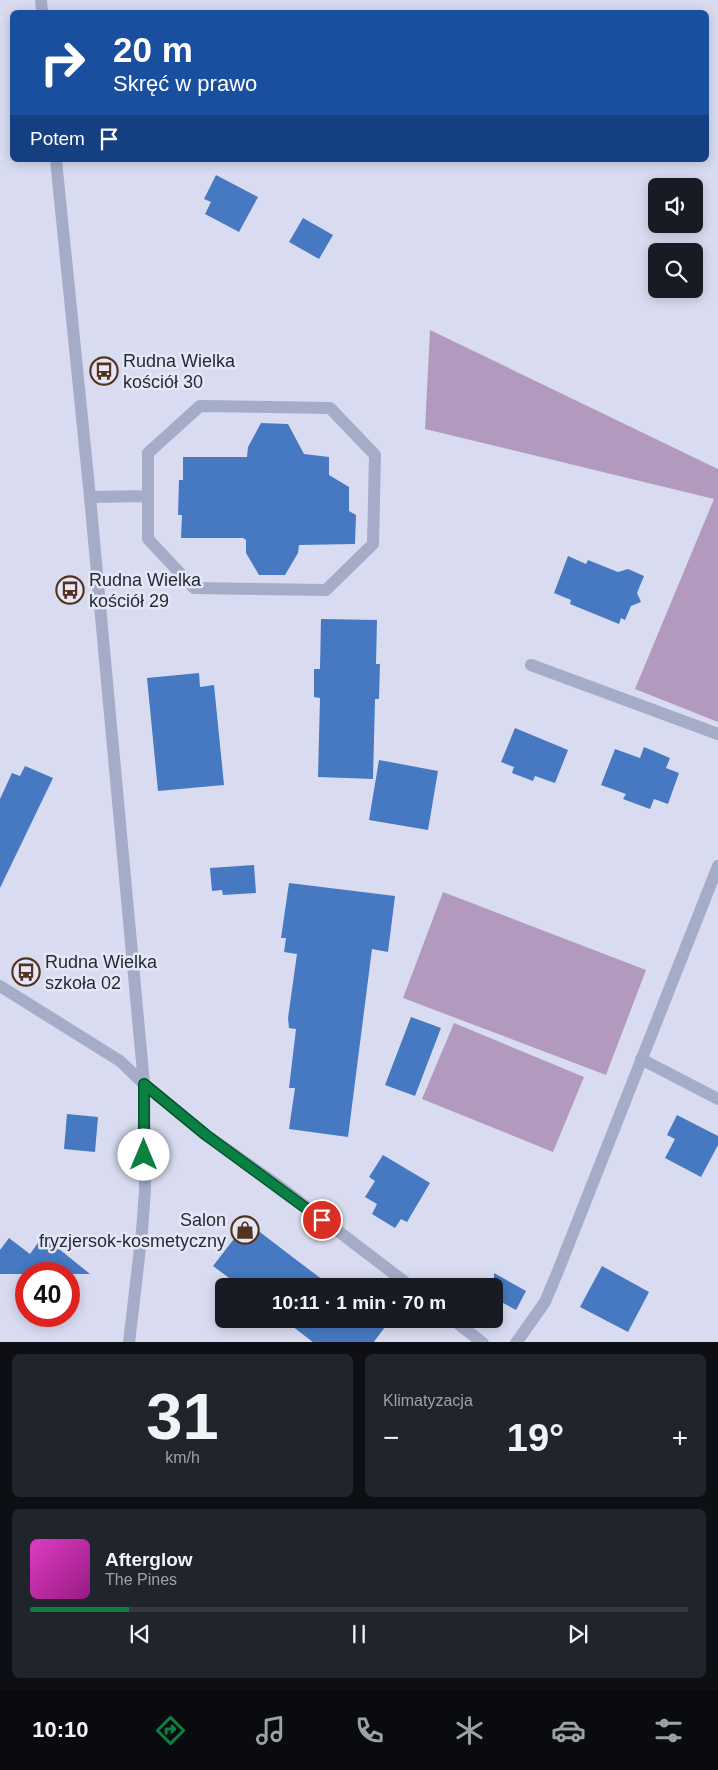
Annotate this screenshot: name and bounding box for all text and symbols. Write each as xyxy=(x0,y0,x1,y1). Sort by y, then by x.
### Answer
icon: right xyxy=(30,30,95,95)
text: 20 m xyxy=(113,30,193,69)
text: Skręć w prawo xyxy=(113,71,257,96)
icon: arrive xyxy=(95,125,123,153)
text: Potem xyxy=(30,128,85,149)
map controls xyxy=(648,178,703,298)
button: sound xyxy=(648,178,703,233)
button: search xyxy=(648,243,703,298)
place label: Rudna Wielka kościół 30 xyxy=(123,351,236,392)
bus stop icon: Rudna Wielka kościół 30 xyxy=(89,356,119,386)
place label: Rudna Wielka kościół 29 xyxy=(89,570,202,611)
bus stop icon: Rudna Wielka kościół 29 xyxy=(55,575,85,605)
place label: Rudna Wielka szkoła 02 xyxy=(45,952,158,993)
bus stop icon: Rudna Wielka szkoła 02 xyxy=(11,957,41,987)
position arrow xyxy=(117,1128,169,1180)
pin xyxy=(301,1199,343,1241)
icon: arrive xyxy=(308,1206,336,1234)
place label: Salon fryzjersok-kosmetyczny xyxy=(39,1210,226,1251)
shop icon: Salon fryzjersok-kosmetyczny xyxy=(230,1215,260,1245)
speed limit sign: 40 xyxy=(15,1262,80,1327)
text: 10:11 · 1 min · 70 m xyxy=(272,1292,446,1313)
text: 31 xyxy=(146,1380,219,1453)
text: Klimatyzacja xyxy=(383,1392,473,1409)
text: 19° xyxy=(507,1417,564,1459)
text: − xyxy=(383,1422,399,1453)
text: + xyxy=(672,1422,688,1453)
text: km/h xyxy=(165,1449,200,1466)
text: Afterglow xyxy=(105,1549,193,1570)
text: The Pines xyxy=(105,1571,177,1588)
icon: previous xyxy=(126,1620,154,1648)
icon: pause xyxy=(345,1620,373,1648)
icon: next xyxy=(564,1620,592,1648)
icon: directions xyxy=(153,1713,188,1748)
icon: music xyxy=(253,1713,288,1748)
icon: phone xyxy=(352,1713,387,1748)
icon: climate xyxy=(452,1713,487,1748)
icon: car xyxy=(551,1713,586,1748)
icon: filters xyxy=(651,1713,686,1748)
text: 10:10 xyxy=(32,1717,89,1742)

